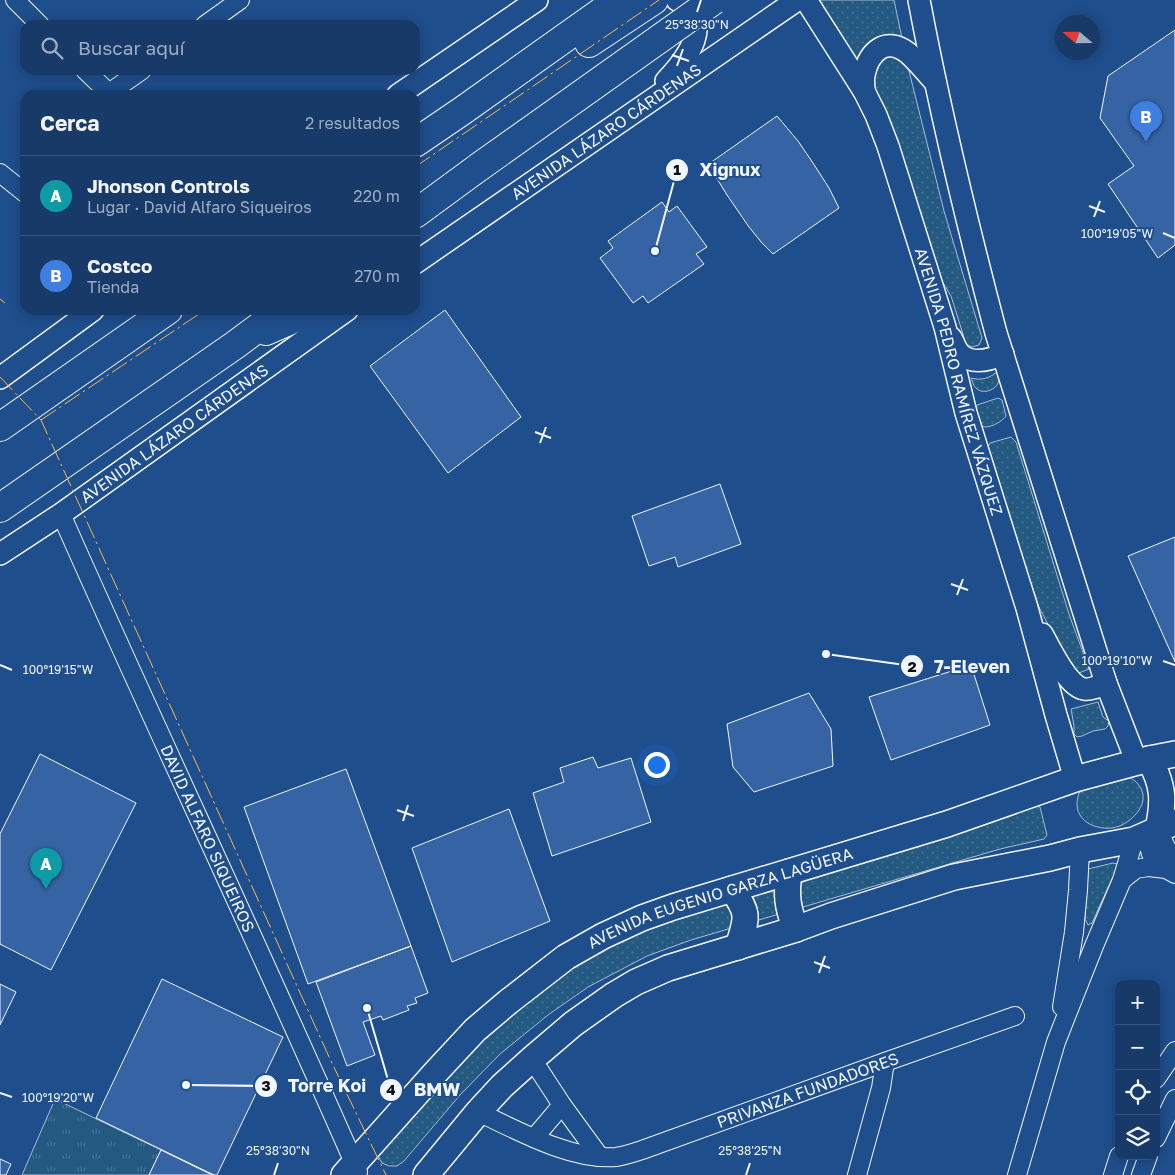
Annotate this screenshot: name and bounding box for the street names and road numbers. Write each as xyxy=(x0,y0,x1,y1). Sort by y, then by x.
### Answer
street label: AVENIDA LÁZARO CÁRDENAS xyxy=(507,59,705,204)
street label: AVENIDA PEDRO RAMÍREZ VÁZQUEZ xyxy=(911,245,1007,518)
street label: AVENIDA LÁZARO CÁRDENAS xyxy=(76,359,272,507)
street label: DAVID ALFARO SIQUEIROS xyxy=(156,742,259,935)
street label: AVENIDA EUGENIO GARZA LAGÜERA xyxy=(584,843,855,953)
street label: PRIVANZA FUNDADORES xyxy=(714,1048,901,1132)

